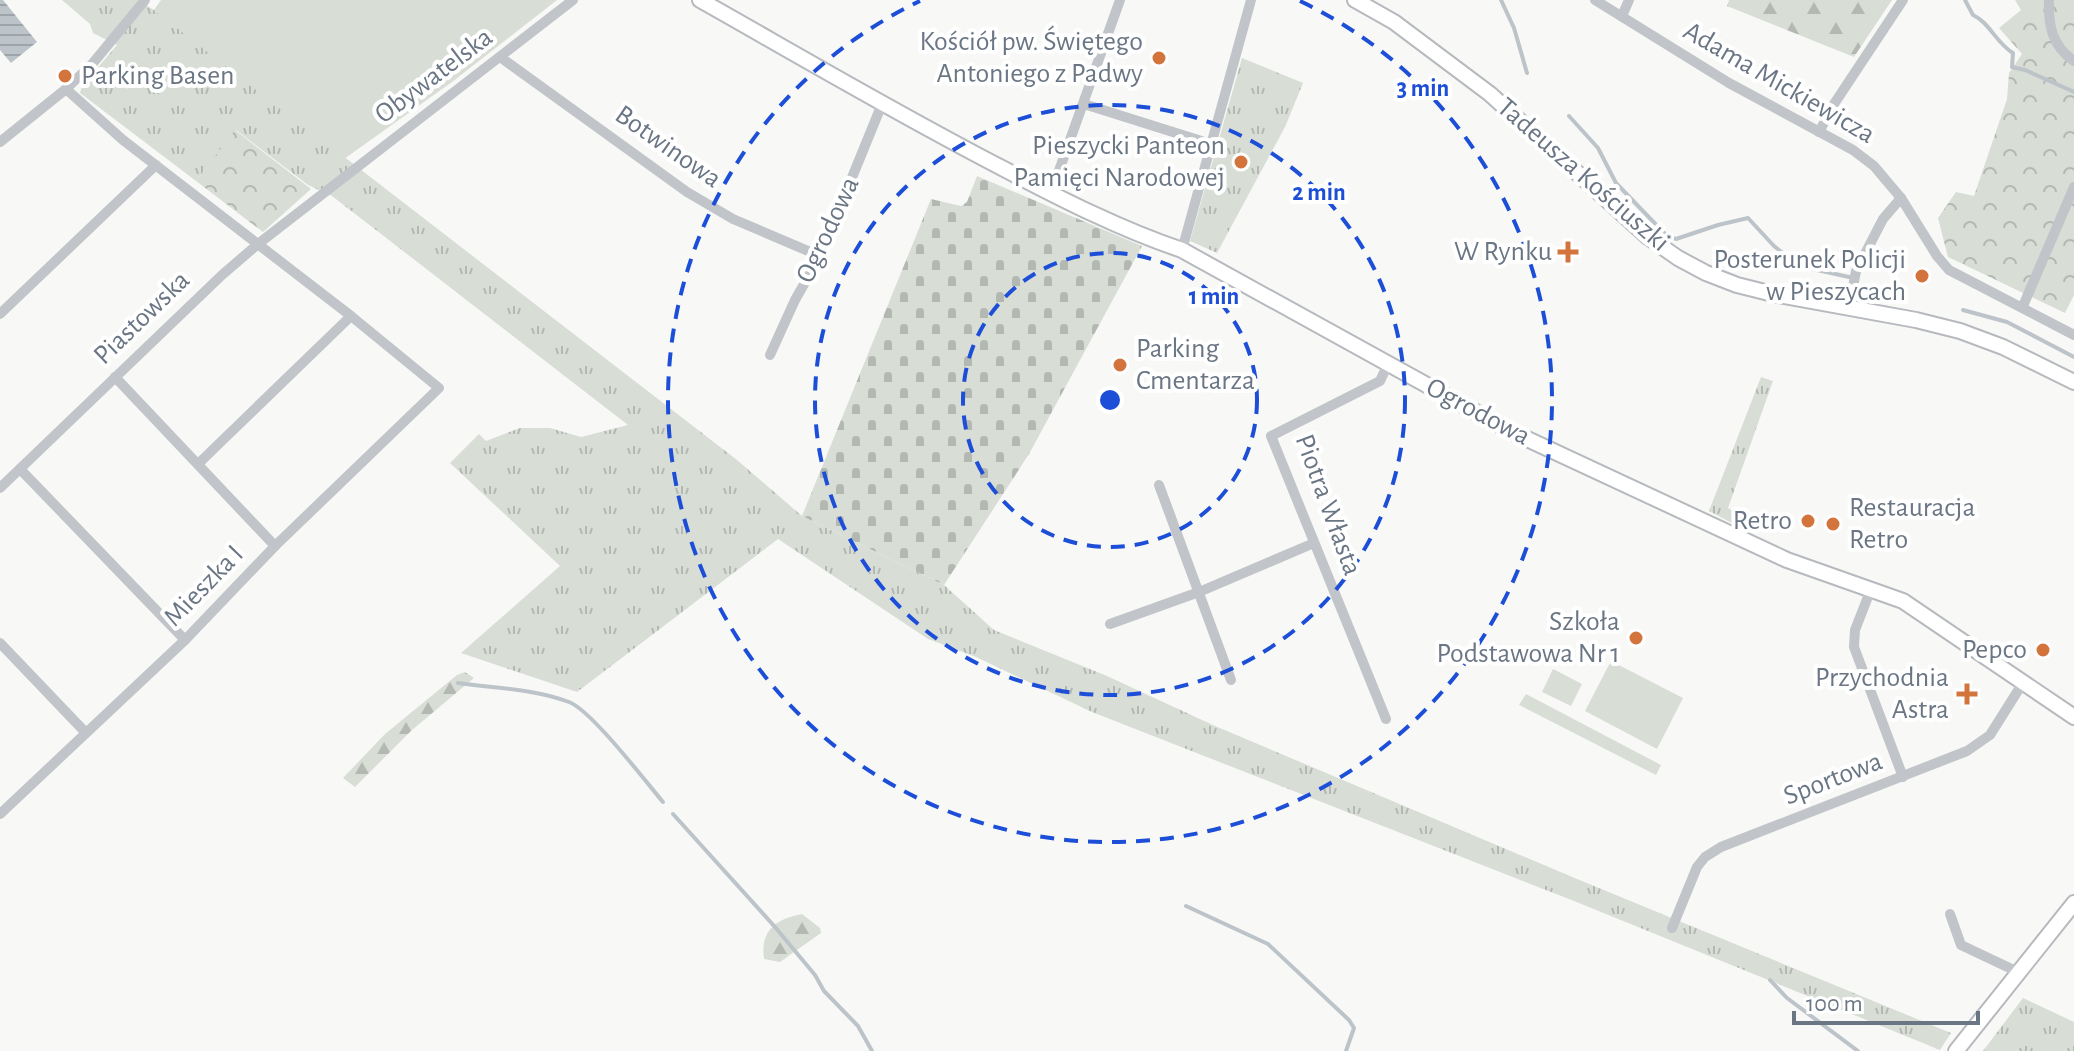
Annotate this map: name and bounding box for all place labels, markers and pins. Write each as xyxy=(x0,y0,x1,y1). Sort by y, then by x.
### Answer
place label: Kościół pw. Świętego Antoniego z Padwy xyxy=(919,25,1143,88)
marker: Kościół pw. Świętego Antoniego z Padwy xyxy=(1150,49,1168,67)
place label: Parking Basen xyxy=(81,62,235,90)
marker: Parking Basen xyxy=(56,67,74,85)
place label: Pieszycki Panteon Pamięci Narodowej xyxy=(1014,132,1225,192)
marker: Pieszycki Panteon Pamięci Narodowej xyxy=(1232,153,1250,171)
place label: W Rynku xyxy=(1454,238,1552,266)
marker: W Rynku xyxy=(1559,243,1577,261)
place label: Posterunek Policji w Pieszycach xyxy=(1713,246,1906,306)
marker: Posterunek Policji w Pieszycach xyxy=(1913,267,1931,285)
place label: Parking Cmentarza xyxy=(1136,335,1255,395)
marker: Parking Cmentarza xyxy=(1111,356,1129,374)
centre of rings xyxy=(1096,386,1124,414)
place label: Restauracja Retro xyxy=(1849,494,1976,554)
place label: Retro xyxy=(1733,507,1792,535)
marker: Retro xyxy=(1799,512,1817,530)
marker: Restauracja Retro xyxy=(1824,515,1842,533)
place label: Szkoła Podstawowa Nr 1 xyxy=(1437,608,1620,668)
marker: Szkoła Podstawowa Nr 1 xyxy=(1627,629,1645,647)
place label: Pepco xyxy=(1962,636,2027,664)
marker: Pepco xyxy=(2034,641,2052,659)
place label: Przychodnia Astra xyxy=(1815,664,1949,724)
marker: Przychodnia Astra xyxy=(1956,683,1978,705)

